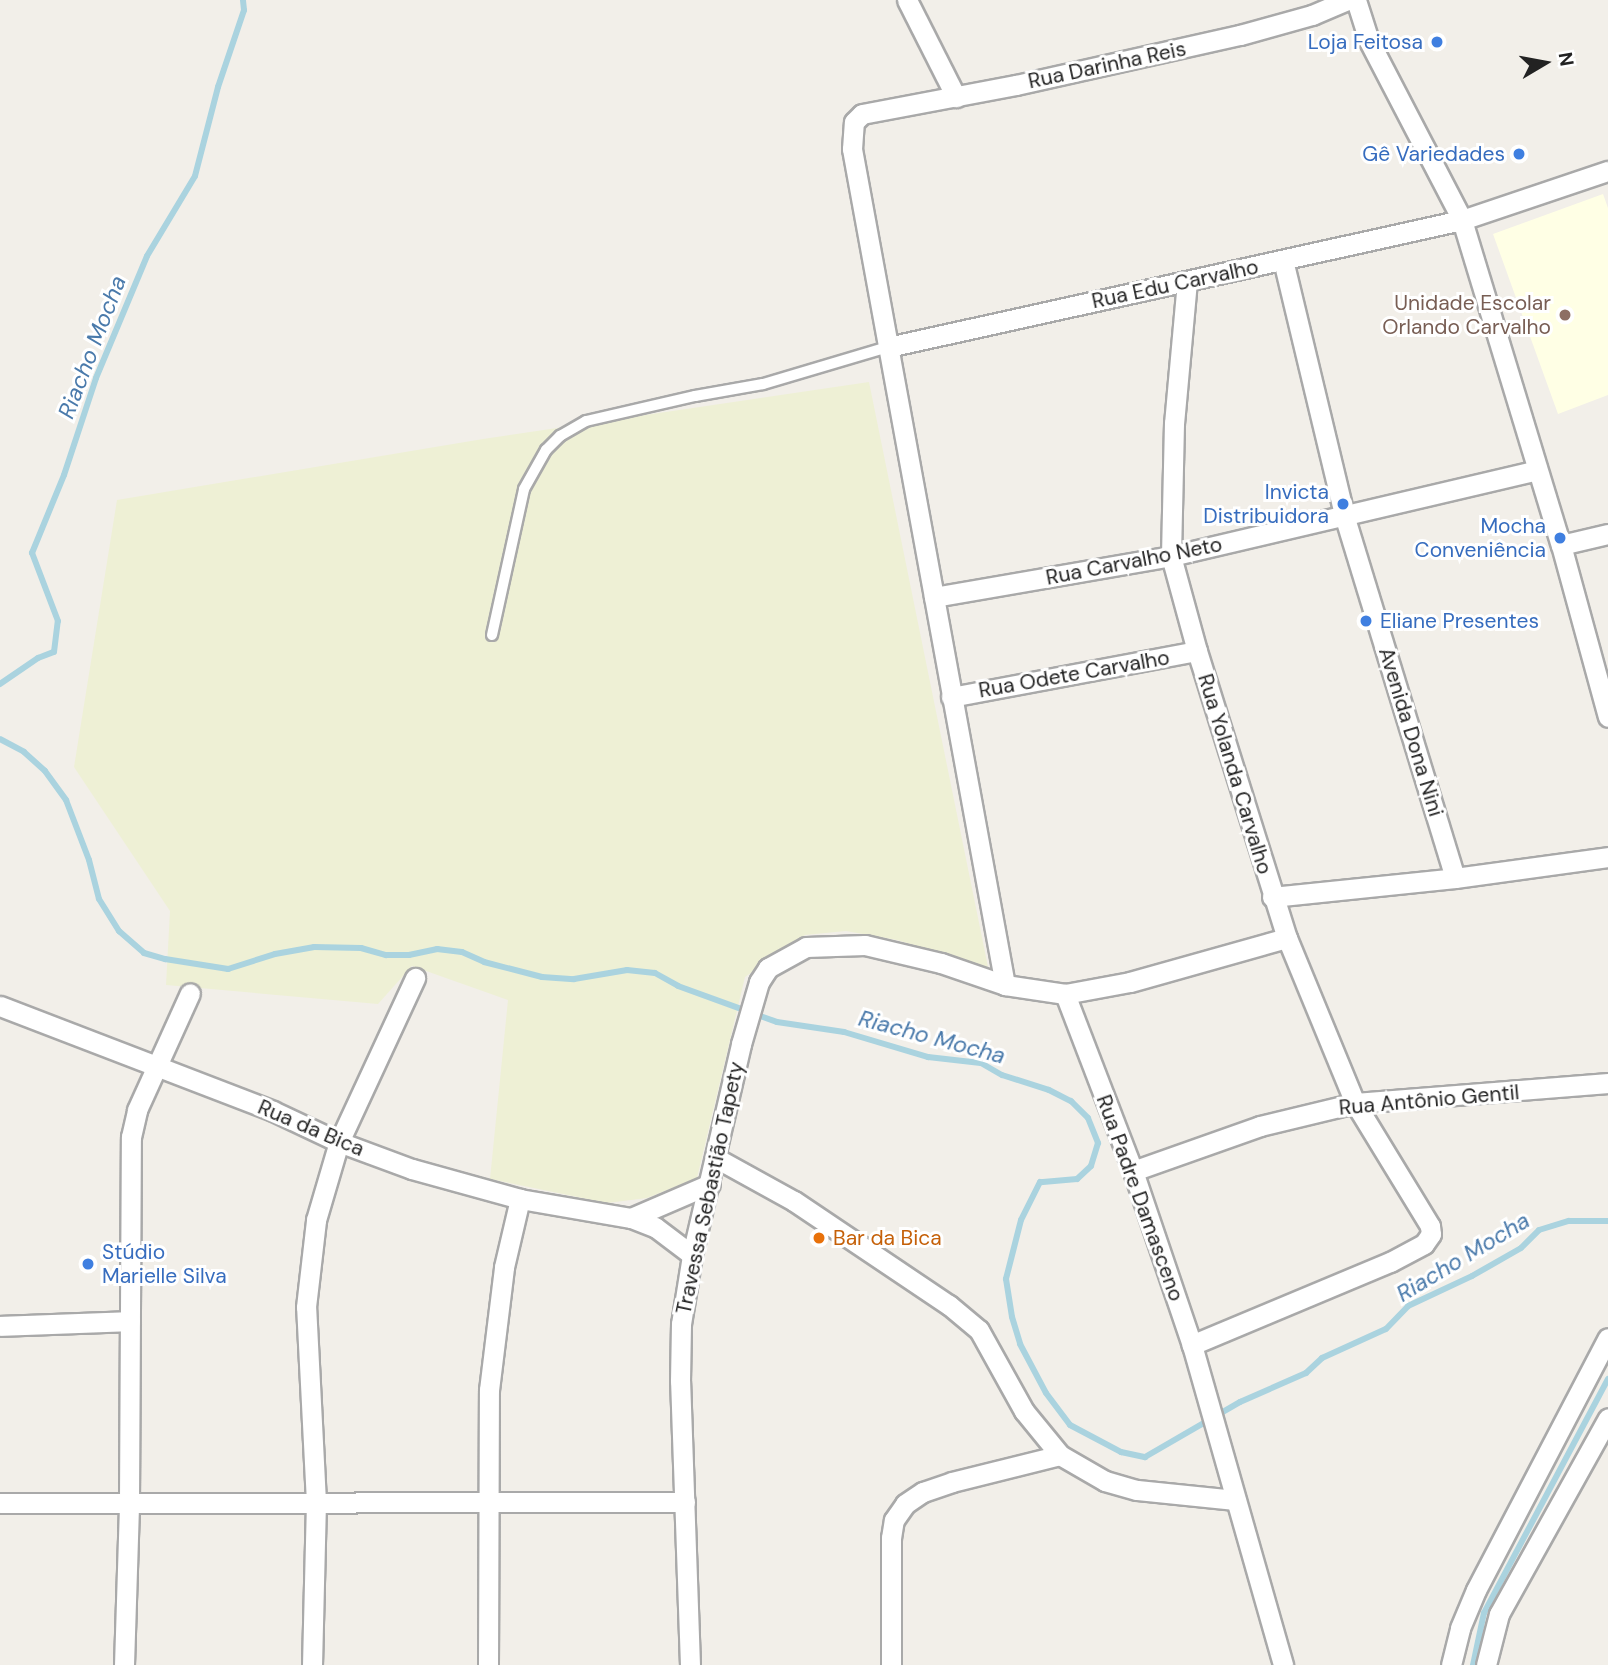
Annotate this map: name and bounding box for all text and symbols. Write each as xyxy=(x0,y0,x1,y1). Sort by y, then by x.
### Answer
north arrow xyxy=(1510,28,1580,98)
place label: Loja Feitosa xyxy=(1308,29,1423,55)
marker: Loja Feitosa xyxy=(1429,34,1445,50)
street label: Rua Darinha Reis xyxy=(1026,36,1188,94)
text: N xyxy=(1553,50,1580,68)
place label: Gê Variedades xyxy=(1362,141,1505,167)
marker: Gê Variedades xyxy=(1511,146,1527,162)
street label: Rua Edu Carvalho xyxy=(1089,254,1261,314)
water label: Riacho Mocha xyxy=(52,272,132,422)
place label: Unidade Escolar Orlando Carvalho xyxy=(1382,290,1551,340)
marker: Unidade Escolar Orlando Carvalho xyxy=(1557,307,1573,323)
place label: Invicta Distribuidora xyxy=(1203,479,1329,529)
marker: Invicta Distribuidora xyxy=(1335,496,1351,512)
place label: Mocha Conveniência xyxy=(1415,513,1546,563)
marker: Mocha Conveniência xyxy=(1552,530,1568,546)
street label: Rua Carvalho Neto xyxy=(1044,532,1224,590)
place label: Eliane Presentes xyxy=(1380,608,1539,634)
marker: Eliane Presentes xyxy=(1358,613,1374,629)
street label: Rua Odete Carvalho xyxy=(977,645,1171,703)
street label: Avenida Dona Nini xyxy=(1373,645,1449,819)
street label: Rua Yolanda Carvalho xyxy=(1193,671,1277,877)
water label: Riacho Mocha xyxy=(856,1004,1008,1070)
street label: Travessa Sebastião Tapety xyxy=(671,1059,749,1317)
street label: Rua Antônio Gentil xyxy=(1338,1080,1520,1120)
street label: Rua Padre Damasceno xyxy=(1091,1091,1189,1305)
street label: Rua da Bica xyxy=(254,1094,368,1162)
water label: Riacho Mocha xyxy=(1391,1206,1535,1308)
place label: Bar da Bica xyxy=(833,1225,942,1251)
marker: Bar da Bica xyxy=(811,1230,827,1246)
place label: Stúdio Marielle Silva xyxy=(102,1239,227,1289)
marker: Stúdio Marielle Silva xyxy=(80,1256,96,1272)

